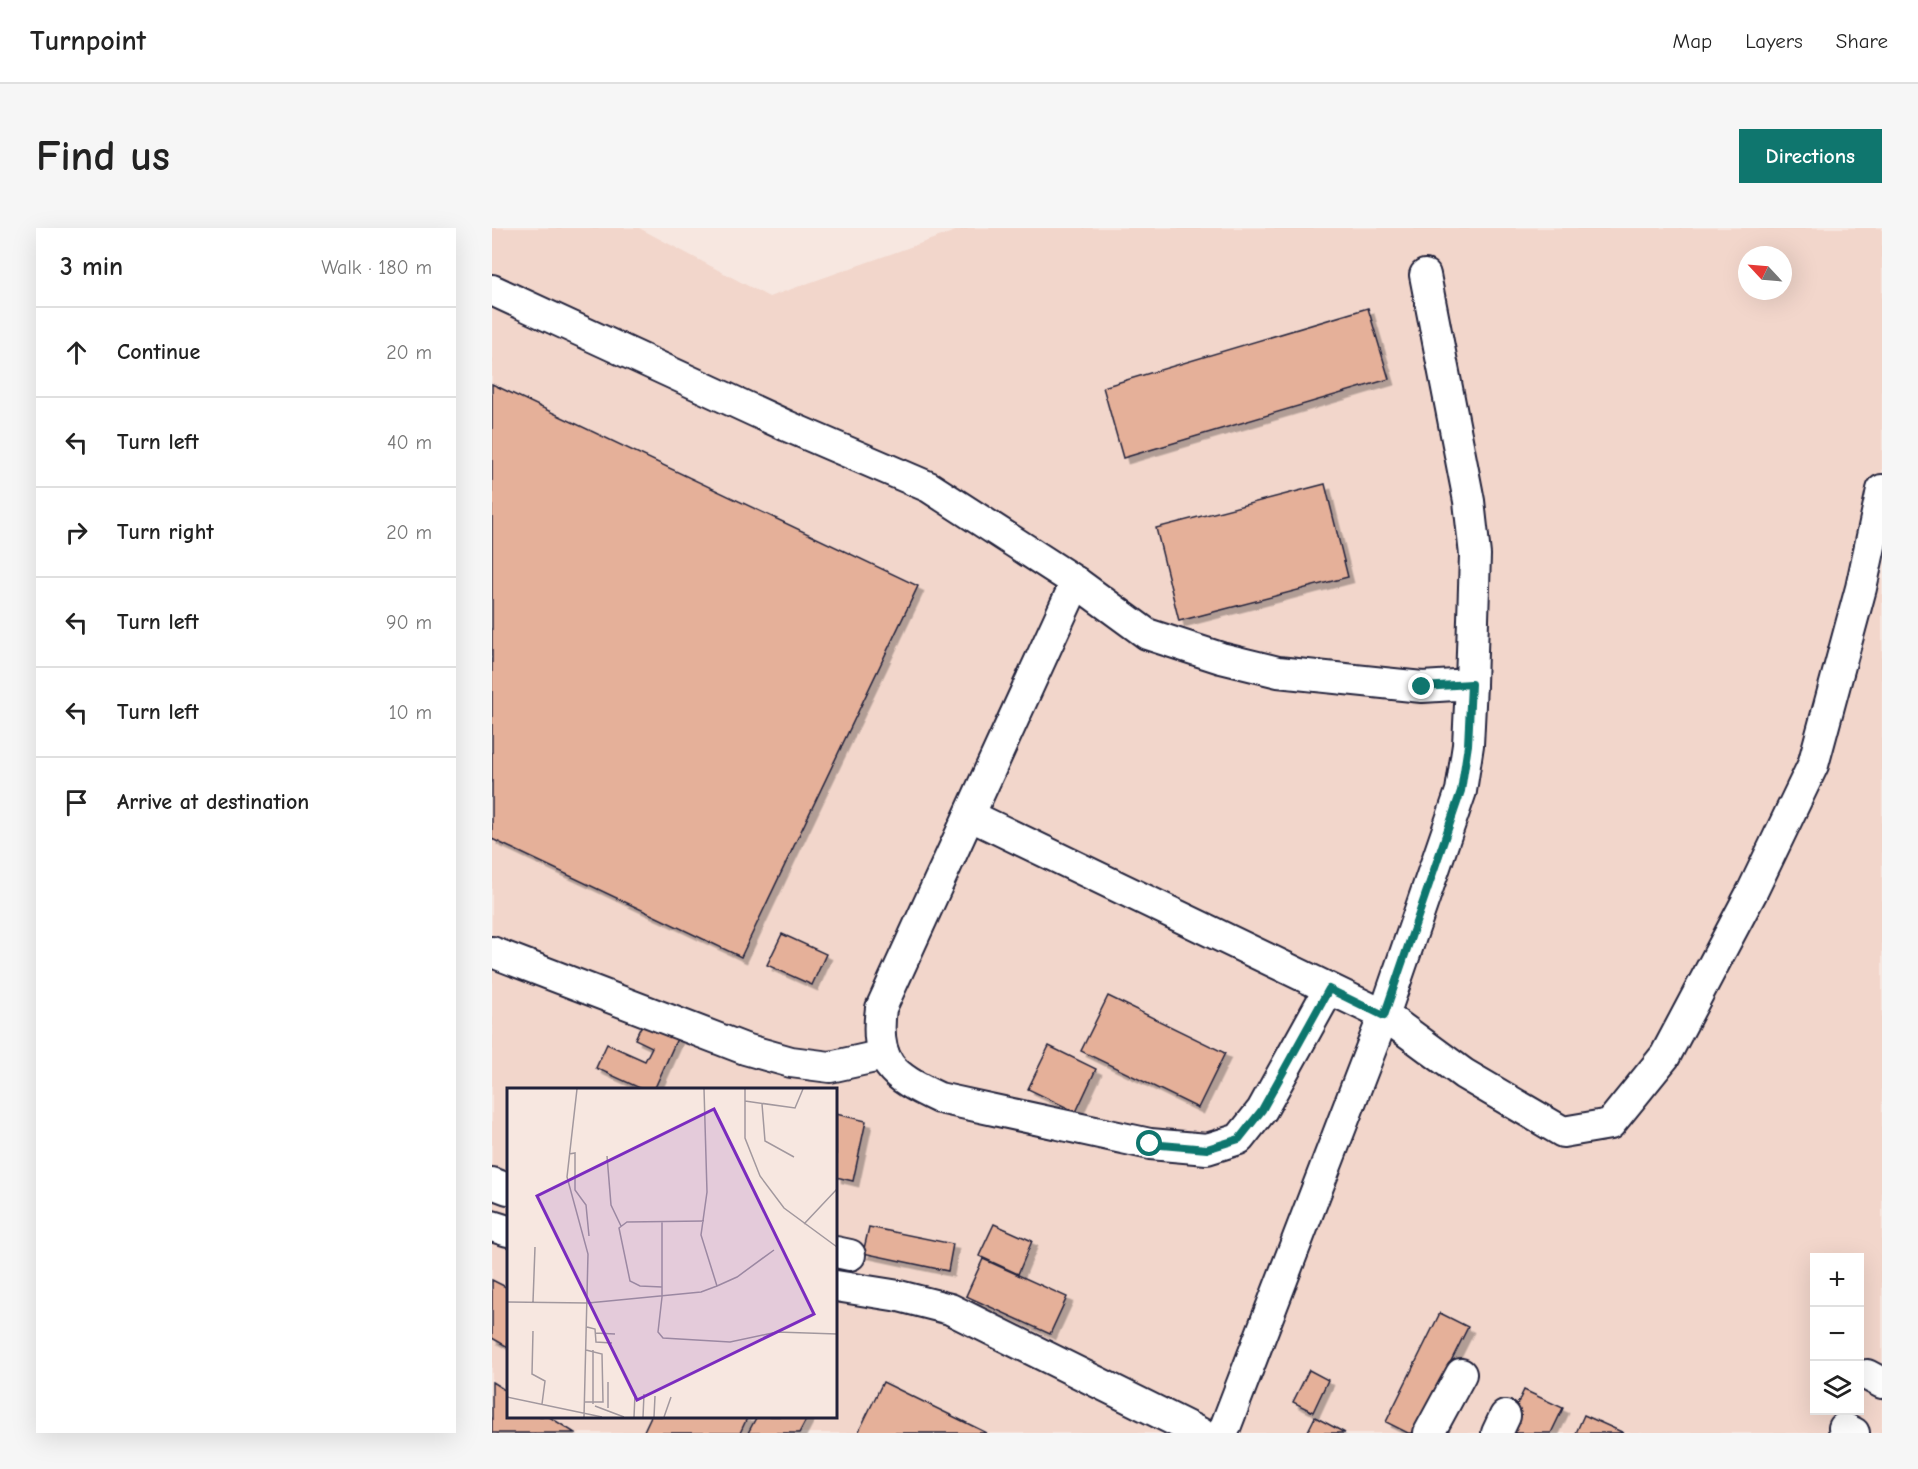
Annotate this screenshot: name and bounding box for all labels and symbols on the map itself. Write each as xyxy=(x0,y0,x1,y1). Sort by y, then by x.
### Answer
north arrow xyxy=(1738,246,1792,300)
route end xyxy=(1408,673,1434,699)
inset map xyxy=(507,1088,837,1418)
route start xyxy=(1136,1130,1162,1156)

